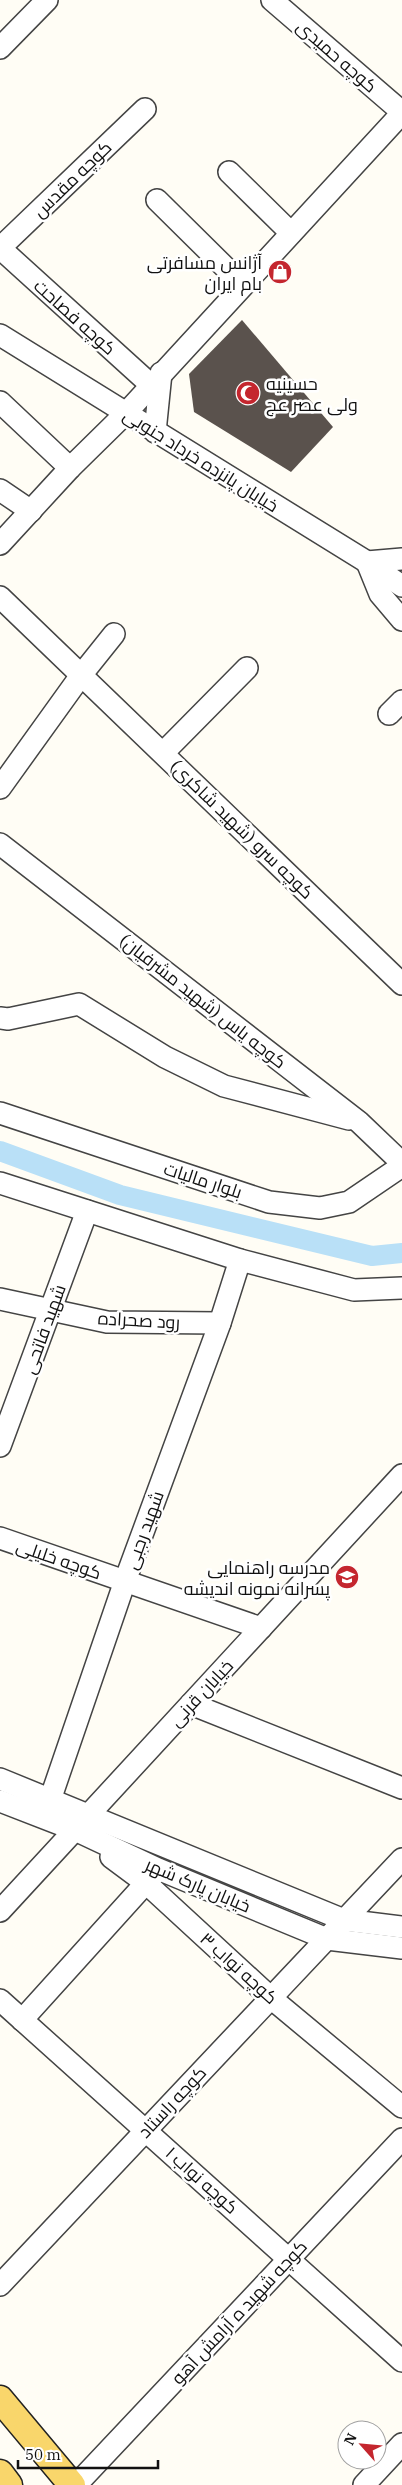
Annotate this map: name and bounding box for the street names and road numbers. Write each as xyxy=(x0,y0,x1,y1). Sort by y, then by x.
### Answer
street label: کوچه حمیدی xyxy=(291,15,382,98)
street label: کوچه مقدس xyxy=(28,136,117,223)
street label: کوچه فصاحت xyxy=(29,274,121,361)
street label: خیابان پانزده خرداد جنوبی xyxy=(119,403,283,518)
street label: کوچه سرو (شهید شاکری) xyxy=(165,754,319,904)
street label: کوچه یاس (شهید مشرفیان) xyxy=(114,929,291,1074)
street label: بلوار مالیات xyxy=(161,1157,245,1203)
street label: شهید فاتحی xyxy=(17,1281,71,1377)
street label: رود صحراده xyxy=(97,1306,181,1334)
street label: شهید رجبی xyxy=(119,1488,169,1572)
street label: کوچه خلیلی xyxy=(13,1534,105,1585)
street label: خیابان قرنی xyxy=(164,1654,238,1732)
street label: خیابان پارک شهر xyxy=(141,1852,254,1918)
street label: کوچه نواب ۳ xyxy=(195,1927,283,2010)
street label: کوچه راستاد xyxy=(133,2061,212,2143)
street label: کوچه نواب ۱ xyxy=(160,2141,243,2219)
street label: کوچه شهید ه آرامش آهو xyxy=(166,2235,313,2390)

